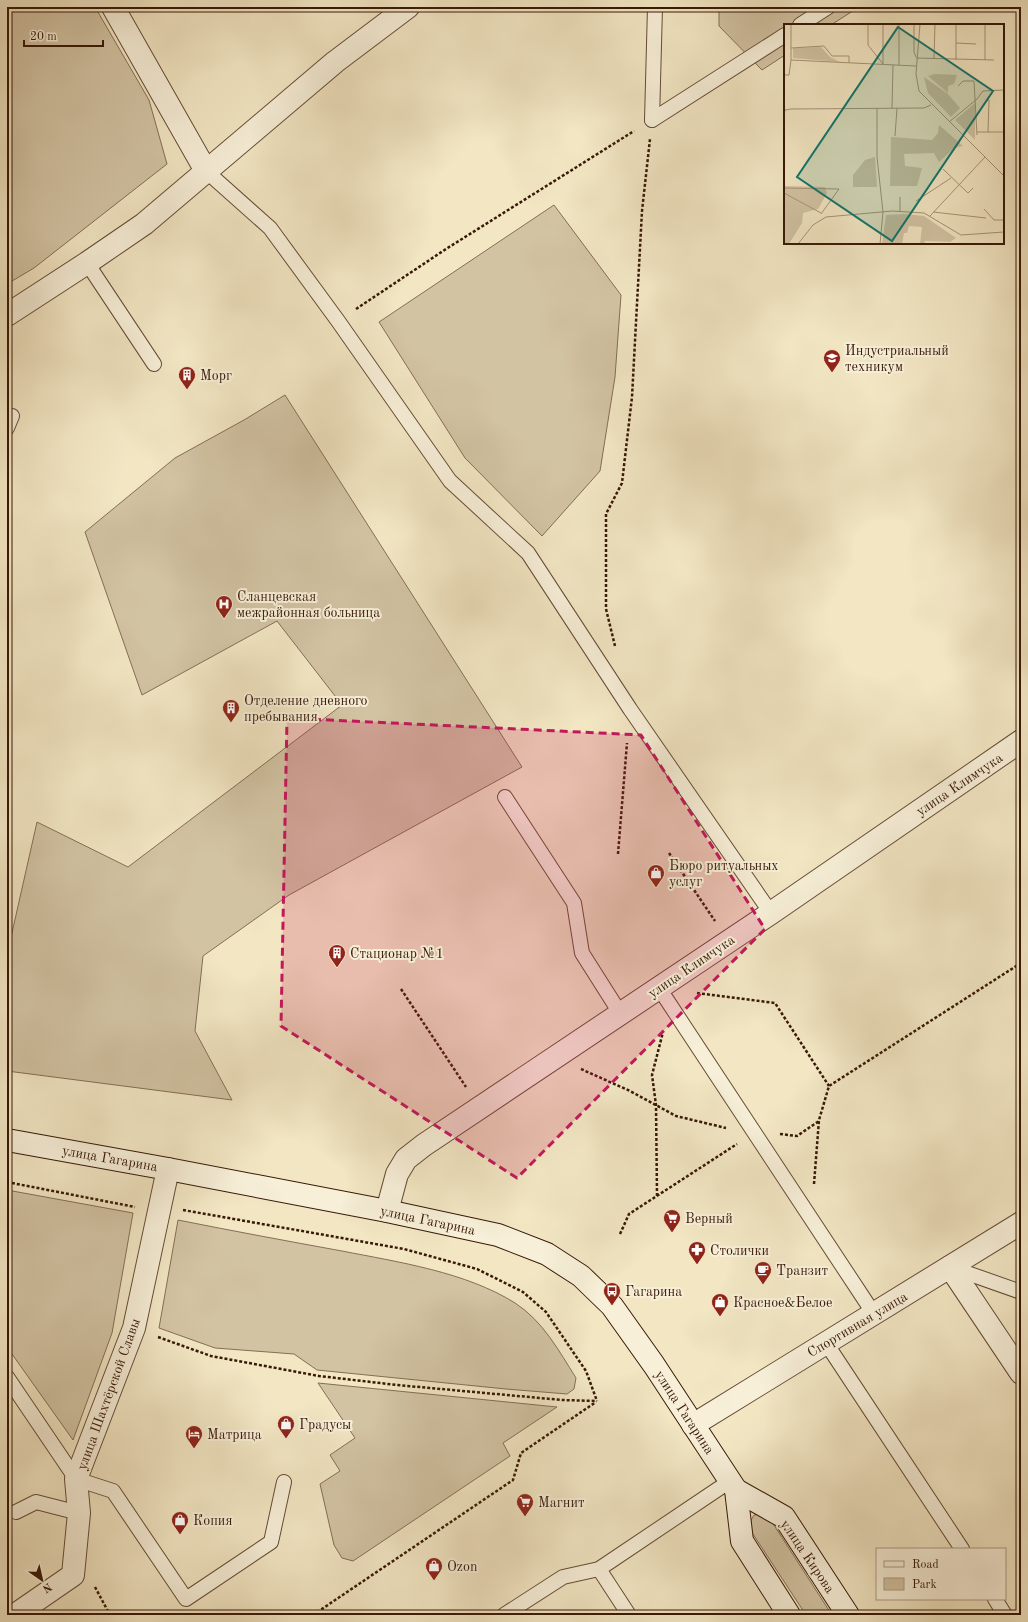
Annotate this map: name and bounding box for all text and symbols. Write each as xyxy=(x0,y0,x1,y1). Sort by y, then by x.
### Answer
scale bar xyxy=(24,22,103,48)
inset map xyxy=(784,24,1004,244)
text: 20 m xyxy=(30,31,57,43)
place label: Индустриальный техникум xyxy=(845,344,949,374)
school or university icon: Индустриальный техникум xyxy=(822,348,842,373)
building icon: Морг xyxy=(177,365,197,390)
place label: Морг xyxy=(200,369,232,383)
place label: Сланцевская межрайонная больница xyxy=(237,590,380,620)
hospital icon: Сланцевская межрайонная больница xyxy=(214,594,234,619)
place label: Отделение дневного пребывания xyxy=(244,694,367,724)
building icon: Отделение дневного пребывания xyxy=(221,698,241,723)
street label: улица Климчука xyxy=(914,751,1005,819)
place label: Бюро ритуальных услуг xyxy=(669,859,779,889)
shop icon: Бюро ритуальных услуг xyxy=(646,863,666,888)
street label: улица Климчука xyxy=(646,933,737,1001)
building icon: Стационар №1 xyxy=(327,943,347,968)
place label: Стационар №1 xyxy=(350,947,444,961)
street label: улица Гагарина xyxy=(61,1144,159,1174)
street label: улица Гагарина xyxy=(379,1204,477,1238)
supermarket icon: Верный xyxy=(662,1208,682,1233)
place label: Верный xyxy=(685,1212,733,1226)
pharmacy icon: Столички xyxy=(687,1240,707,1265)
place label: Столички xyxy=(710,1244,769,1258)
cafe icon: Транзит xyxy=(753,1260,773,1285)
place label: Транзит xyxy=(776,1264,828,1278)
bus stop icon: Гагарина xyxy=(602,1281,622,1306)
place label: Гагарина xyxy=(625,1285,682,1299)
street label: Спортивная улица xyxy=(805,1290,910,1360)
shop icon: Красное&Белое xyxy=(710,1292,730,1317)
place label: Красное&Белое xyxy=(733,1296,832,1310)
street label: улица Шахтёрской Славы xyxy=(75,1317,143,1472)
street label: улица Гагарина xyxy=(652,1368,716,1457)
shop icon: Градусы xyxy=(276,1414,296,1439)
place label: Градусы xyxy=(299,1418,351,1432)
hotel icon: Матрица xyxy=(184,1424,204,1449)
place label: Матрица xyxy=(207,1428,262,1442)
supermarket icon: Магнит xyxy=(515,1492,535,1517)
place label: Магнит xyxy=(538,1496,585,1510)
shop icon: Копия xyxy=(170,1510,190,1535)
place label: Копия xyxy=(193,1514,233,1528)
street label: улица Кирова xyxy=(778,1517,837,1596)
legend xyxy=(876,1548,1006,1600)
shop icon: Ozon xyxy=(424,1556,444,1581)
text: Road xyxy=(912,1559,939,1571)
north arrow xyxy=(22,1560,62,1600)
place label: Ozon xyxy=(447,1560,478,1574)
text: Park xyxy=(912,1579,937,1591)
text: N xyxy=(40,1580,53,1594)

